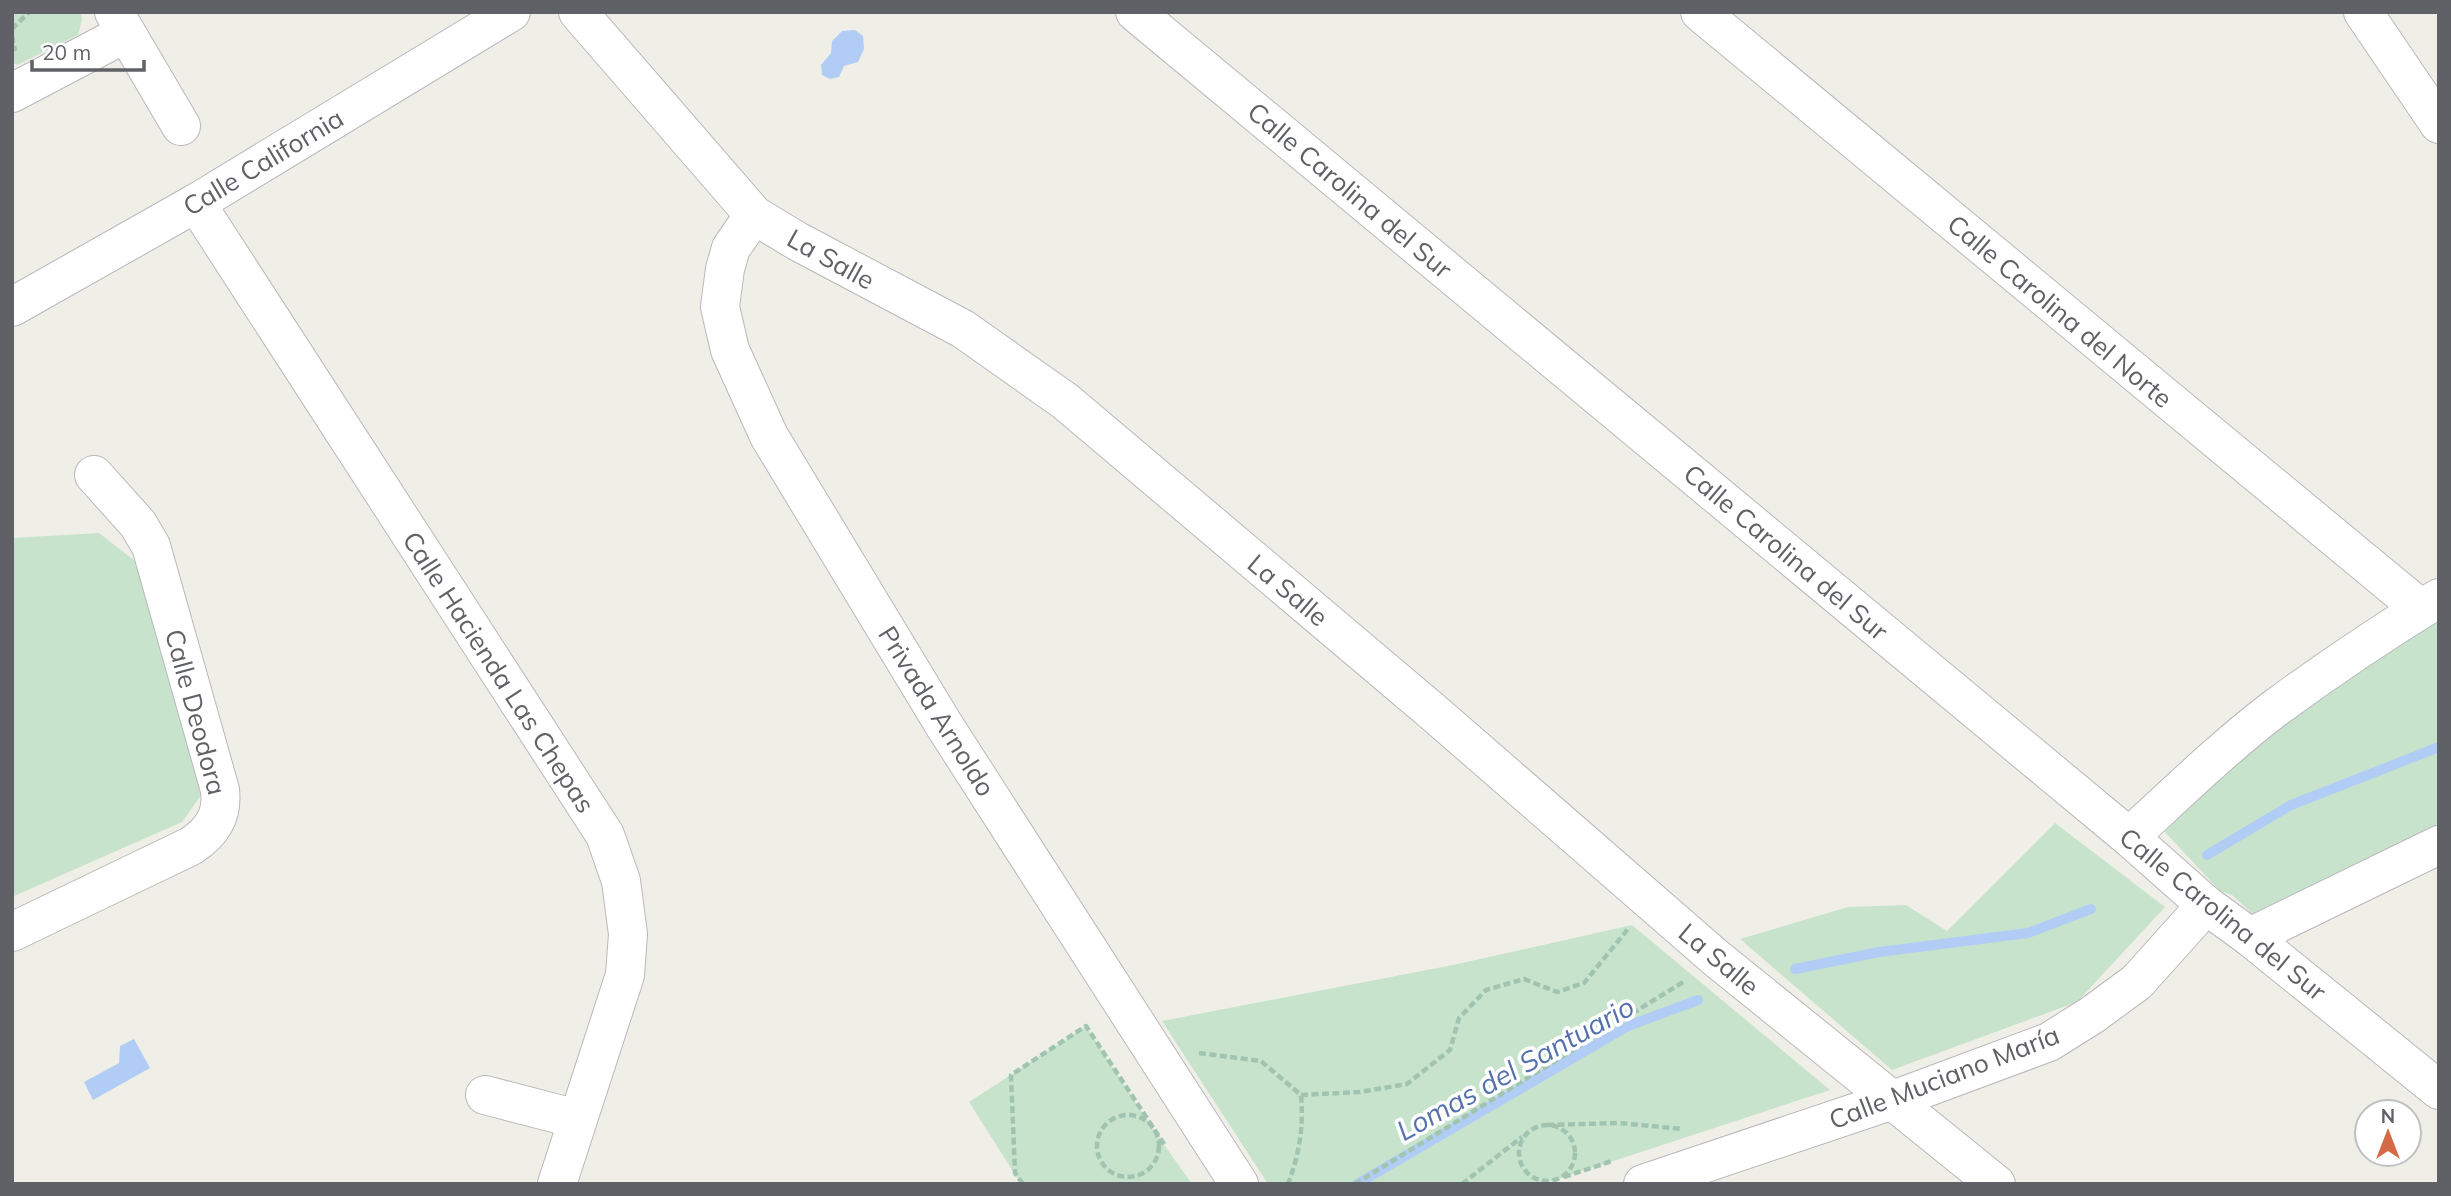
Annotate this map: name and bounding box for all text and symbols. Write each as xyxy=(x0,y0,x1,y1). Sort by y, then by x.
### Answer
scale bar xyxy=(32,28,144,72)
text: 20 m xyxy=(42,39,91,65)
street label: Calle Carolina del Sur xyxy=(1241,95,1459,285)
street label: Calle California xyxy=(177,101,349,223)
street label: Calle Carolina del Norte xyxy=(1941,207,2179,415)
street label: La Salle xyxy=(782,222,880,296)
street label: Calle Carolina del Sur xyxy=(1677,457,1895,647)
street label: Calle Hacienda Las Chepas xyxy=(396,525,602,819)
street label: La Salle xyxy=(1241,547,1335,633)
street label: Privada Arnoldo xyxy=(871,620,1003,802)
street label: Calle Deodora xyxy=(158,626,234,798)
street label: Calle Carolina del Sur xyxy=(2113,820,2334,1008)
street label: La Salle xyxy=(1672,916,1766,1002)
water label: Lomas del Santuario xyxy=(1390,988,1640,1148)
street label: Calle Muciano María xyxy=(1824,1018,2064,1136)
north arrow xyxy=(2353,1098,2423,1168)
text: N xyxy=(2381,1104,2395,1128)

